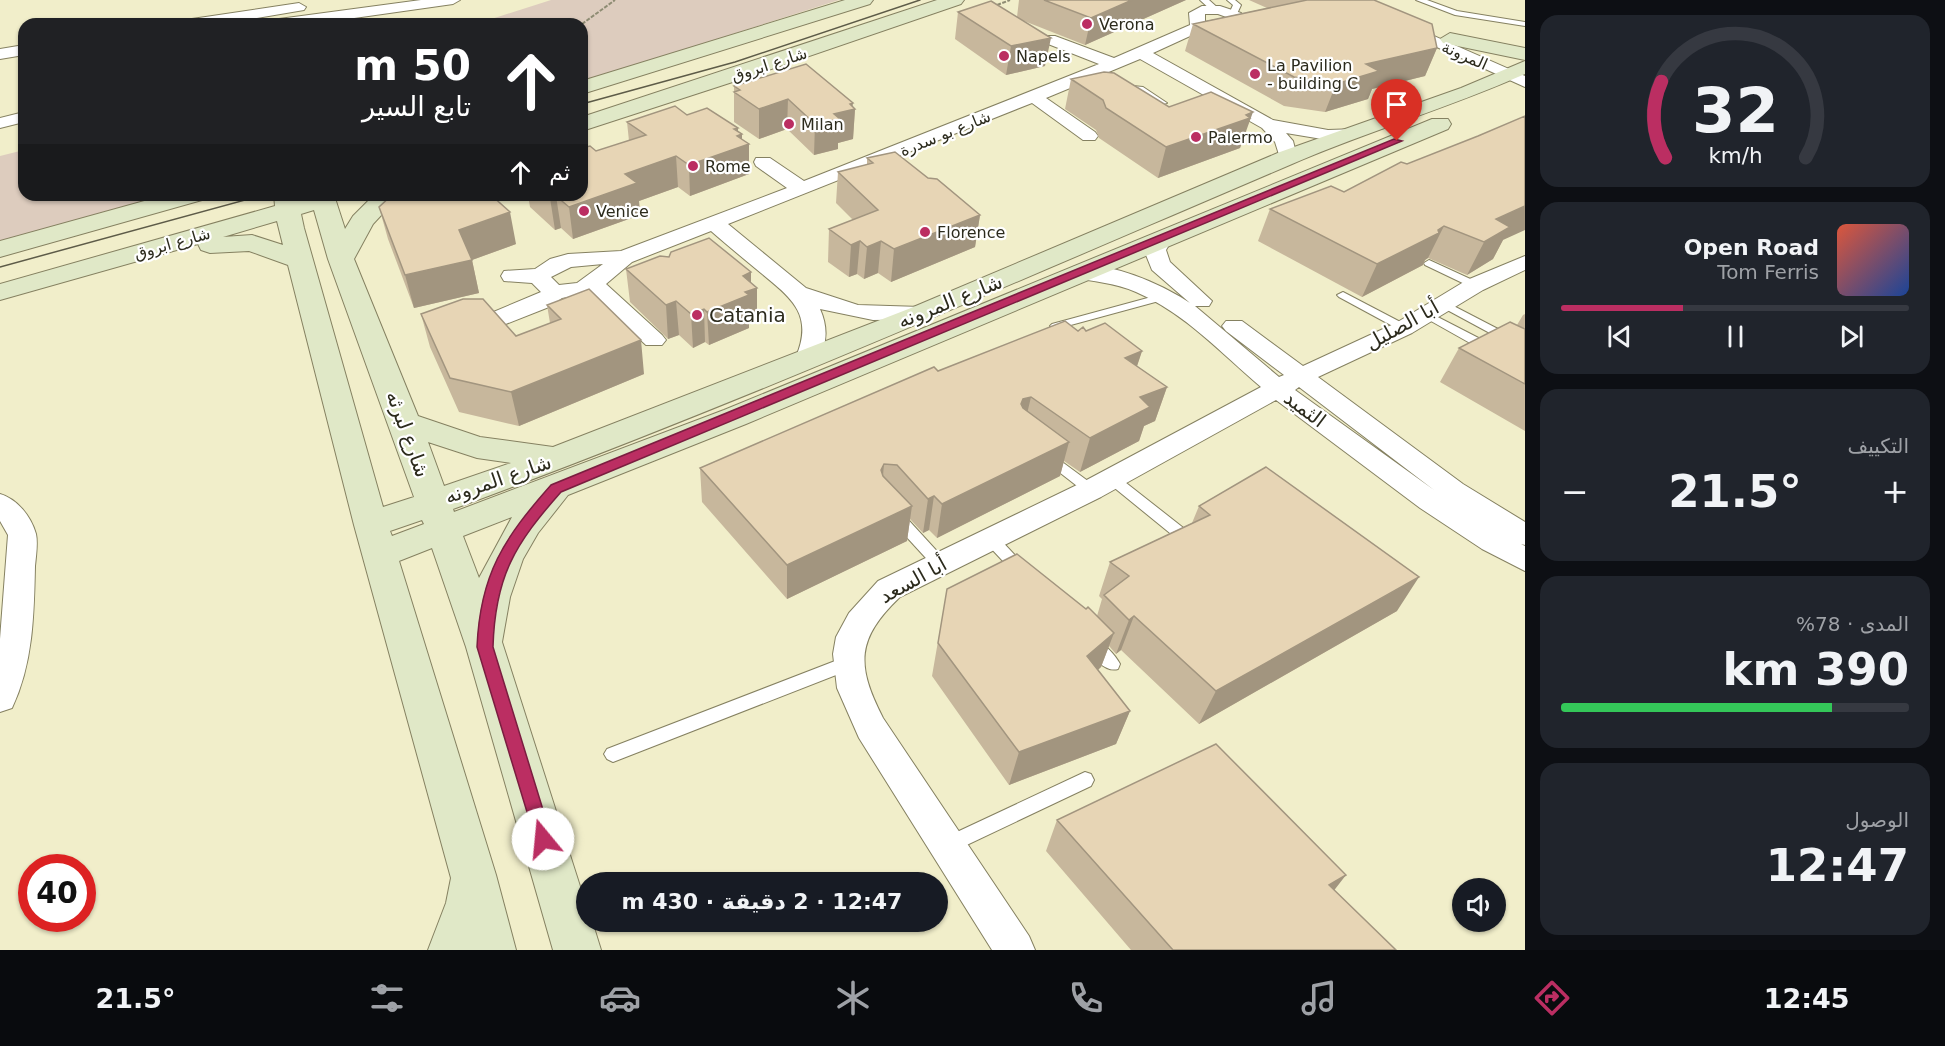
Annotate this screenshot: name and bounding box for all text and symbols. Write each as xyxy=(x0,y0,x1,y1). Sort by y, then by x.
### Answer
place label: Verona xyxy=(1099,15,1155,34)
marker: Verona xyxy=(1080,17,1094,31)
street label: المرونة xyxy=(1439,37,1491,75)
text: 50 m xyxy=(354,41,471,90)
icon: ahead xyxy=(492,42,570,120)
street label: شارع ابروق xyxy=(729,43,810,87)
place label: Napels xyxy=(1016,47,1071,66)
marker: Napels xyxy=(997,49,1011,63)
place label: La Pavilion - building C xyxy=(1267,56,1358,93)
marker: La Pavilion - building C xyxy=(1248,67,1262,81)
text: 32 xyxy=(1692,74,1778,147)
pin xyxy=(1371,79,1422,141)
icon: arrive xyxy=(1380,88,1413,121)
text: تابع السير xyxy=(362,91,471,122)
street label: شارع بو سدرة xyxy=(897,107,994,161)
place label: Milan xyxy=(801,115,844,134)
marker: Milan xyxy=(782,117,796,131)
place label: Palermo xyxy=(1208,128,1273,147)
marker: Palermo xyxy=(1189,130,1203,144)
text: km/h xyxy=(1708,143,1762,168)
icon: ahead xyxy=(504,156,537,189)
place label: Rome xyxy=(705,157,751,176)
marker: Rome xyxy=(686,159,700,173)
text: ثم xyxy=(549,160,570,185)
place label: Venice xyxy=(596,202,649,221)
marker: Venice xyxy=(577,204,591,218)
place label: Florence xyxy=(937,223,1005,242)
street label: شارع ابروق xyxy=(132,224,213,264)
marker: Florence xyxy=(918,225,932,239)
text: Open Road xyxy=(1684,235,1819,260)
text: Tom Ferris xyxy=(1717,260,1819,284)
street label: شارع المرونه xyxy=(894,269,1006,333)
street label: أبا الصليل xyxy=(1361,294,1443,355)
place label: Catania xyxy=(709,303,786,327)
marker: Catania xyxy=(690,308,704,322)
icon: previous xyxy=(1603,320,1636,353)
icon: pause xyxy=(1719,320,1752,353)
icon: next xyxy=(1835,320,1868,353)
street label: الثميد xyxy=(1279,386,1331,432)
street label: شارع لبرثه xyxy=(381,387,435,481)
text: التكييف xyxy=(1847,434,1909,458)
street label: شارع المرونه xyxy=(442,450,554,508)
text: 21.5° xyxy=(1668,465,1802,518)
text: − xyxy=(1561,472,1589,511)
text: + xyxy=(1881,472,1909,511)
street label: أبا السعد xyxy=(875,551,951,608)
text: المدى · 78% xyxy=(1796,612,1909,636)
text: 390 km xyxy=(1723,643,1909,696)
position arrow xyxy=(511,807,575,871)
text: الوصول xyxy=(1845,808,1909,832)
text: 12:47 xyxy=(1766,839,1909,892)
speed limit sign: 40 xyxy=(18,854,96,932)
map controls xyxy=(1452,878,1506,932)
button: sound xyxy=(1452,878,1506,932)
text: 12:47 · 2 دقيقة · 430 m xyxy=(622,889,902,914)
icon: filters xyxy=(366,977,408,1019)
icon: car xyxy=(599,977,641,1019)
icon: climate xyxy=(832,977,874,1019)
icon: phone xyxy=(1065,977,1107,1019)
icon: music xyxy=(1298,977,1340,1019)
icon: directions xyxy=(1531,977,1573,1019)
text: 21.5° xyxy=(95,983,176,1014)
text: 12:45 xyxy=(1764,983,1850,1014)

